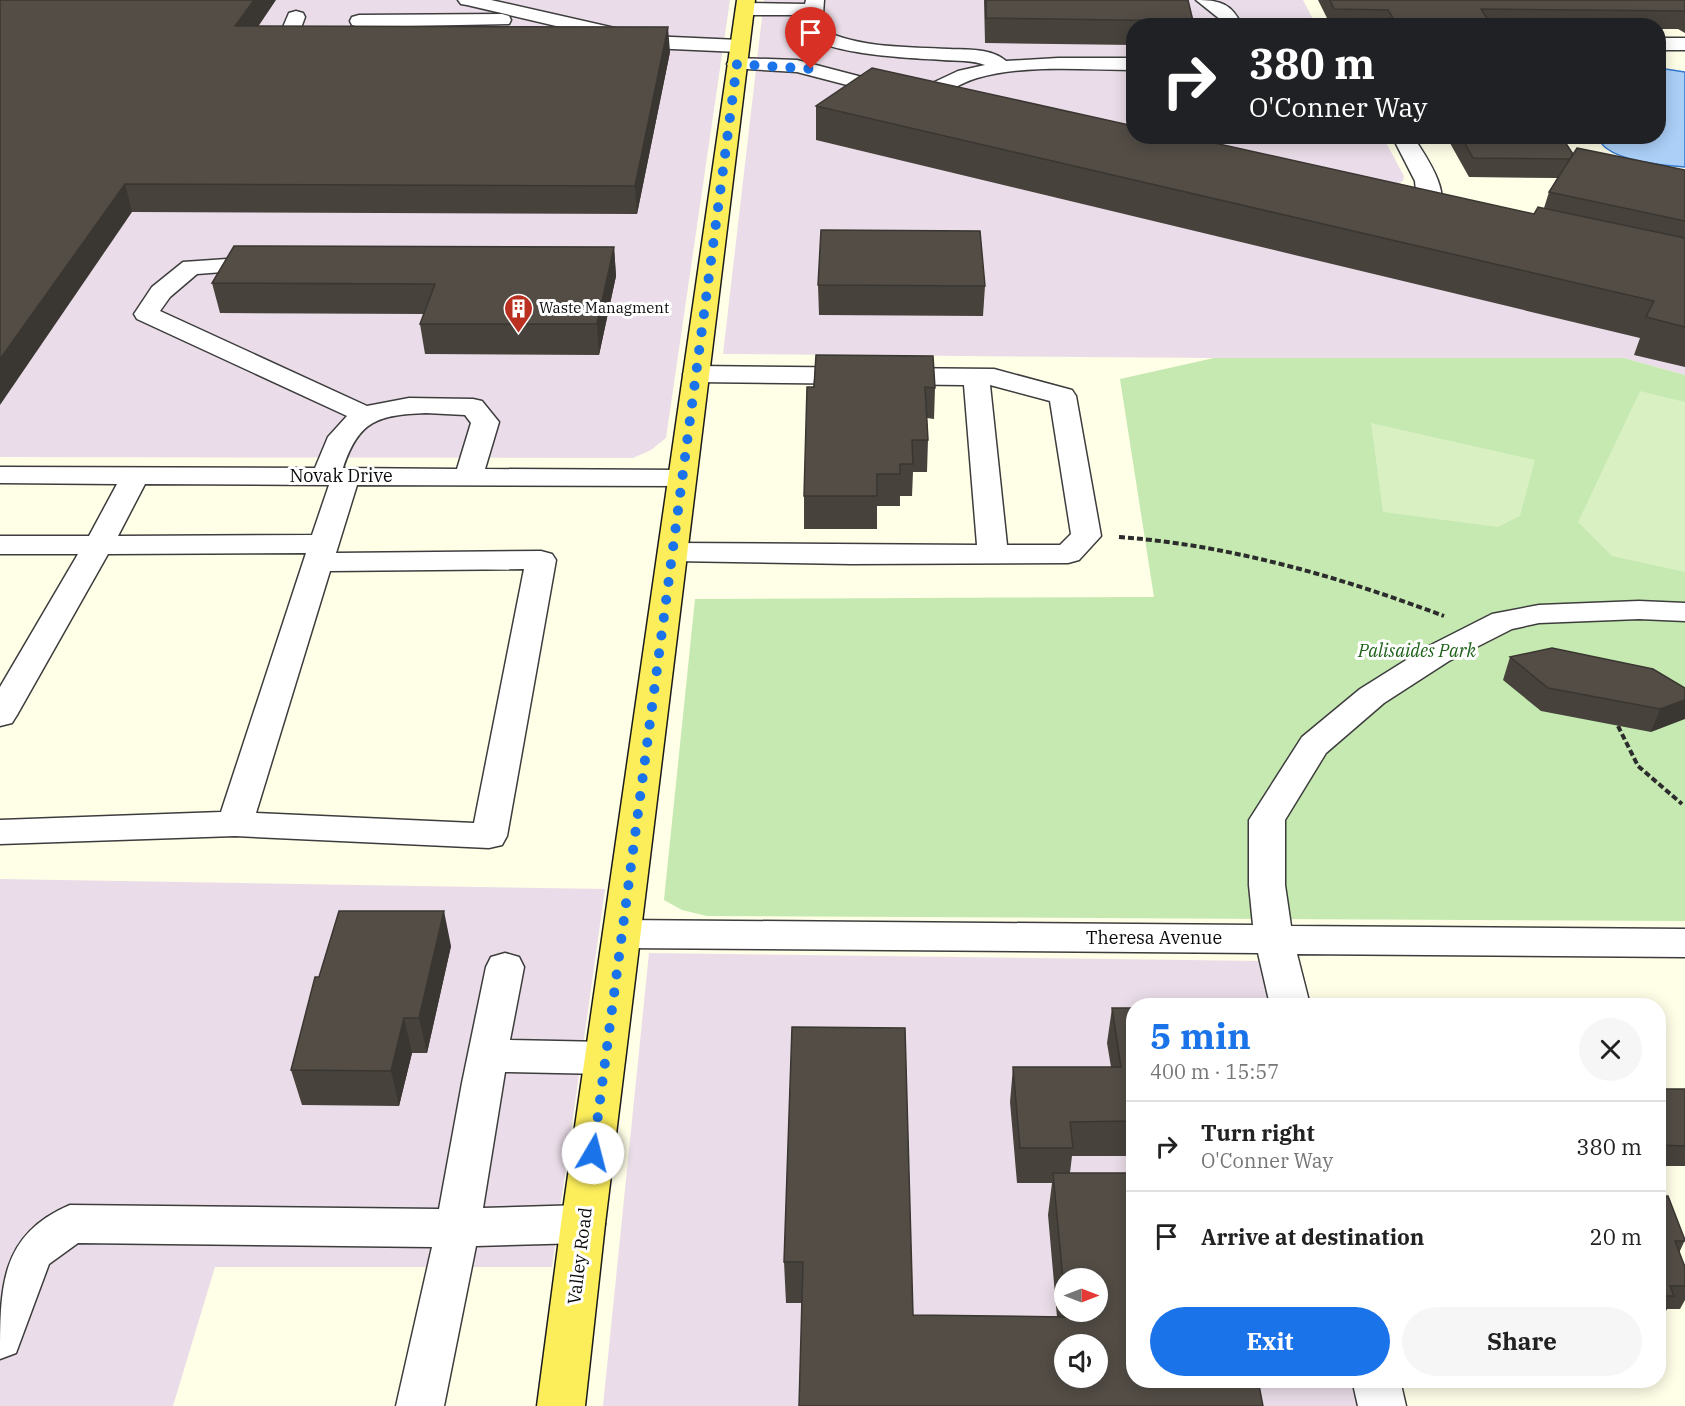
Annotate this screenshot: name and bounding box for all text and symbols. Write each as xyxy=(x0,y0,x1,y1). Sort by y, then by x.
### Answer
pin xyxy=(785,7,836,69)
icon: arrive xyxy=(794,16,827,49)
text: 380 m xyxy=(1249,36,1375,91)
icon: right xyxy=(1150,42,1228,120)
text: O'Conner Way xyxy=(1249,89,1427,124)
building icon: Waste Managment xyxy=(502,292,534,334)
place label: Waste Managment xyxy=(539,298,669,317)
street label: Novak Drive xyxy=(289,464,393,487)
park label: Palisaides Park xyxy=(1357,639,1477,662)
street label: Theresa Avenue xyxy=(1086,926,1222,949)
text: 5 min xyxy=(1150,1012,1251,1059)
button: close xyxy=(1579,1018,1642,1081)
text: 400 m · 15:57 xyxy=(1150,1058,1279,1085)
text: Turn right xyxy=(1201,1118,1315,1147)
position arrow xyxy=(561,1121,625,1185)
icon: right xyxy=(1150,1130,1183,1163)
text: 380 m xyxy=(1576,1132,1642,1161)
text: O'Conner Way xyxy=(1201,1147,1333,1174)
street label: Valley Road xyxy=(562,1206,597,1306)
icon: arrive xyxy=(1150,1220,1183,1253)
text: Arrive at destination xyxy=(1201,1222,1424,1251)
text: 20 m xyxy=(1590,1222,1642,1251)
north arrow xyxy=(1054,1268,1108,1322)
map controls xyxy=(1054,1268,1108,1388)
button: Exit xyxy=(1150,1307,1390,1376)
button: Share xyxy=(1402,1307,1642,1376)
button: sound xyxy=(1054,1334,1108,1388)

